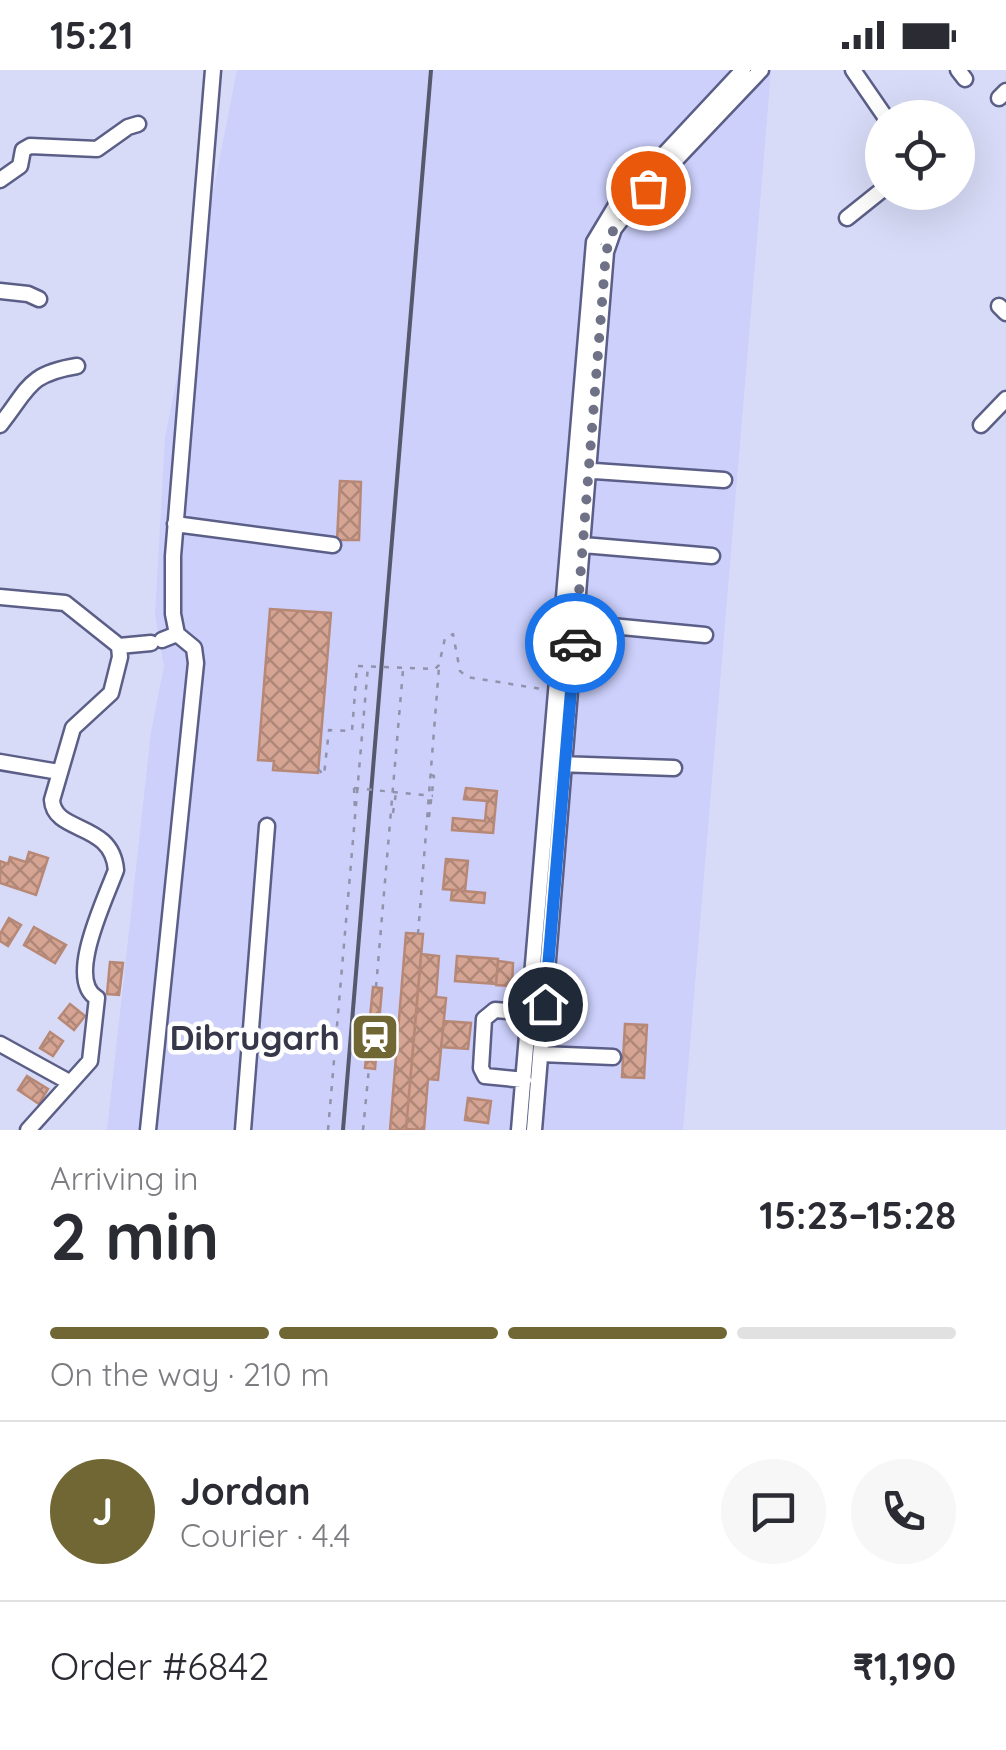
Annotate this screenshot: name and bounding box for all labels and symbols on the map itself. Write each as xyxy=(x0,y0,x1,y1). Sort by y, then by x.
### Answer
pin xyxy=(606,146,691,231)
courier xyxy=(525,593,625,693)
pin xyxy=(503,962,588,1047)
station icon: Dibrugarh xyxy=(349,1011,401,1063)
place label: Dibrugarh xyxy=(170,1015,340,1059)

